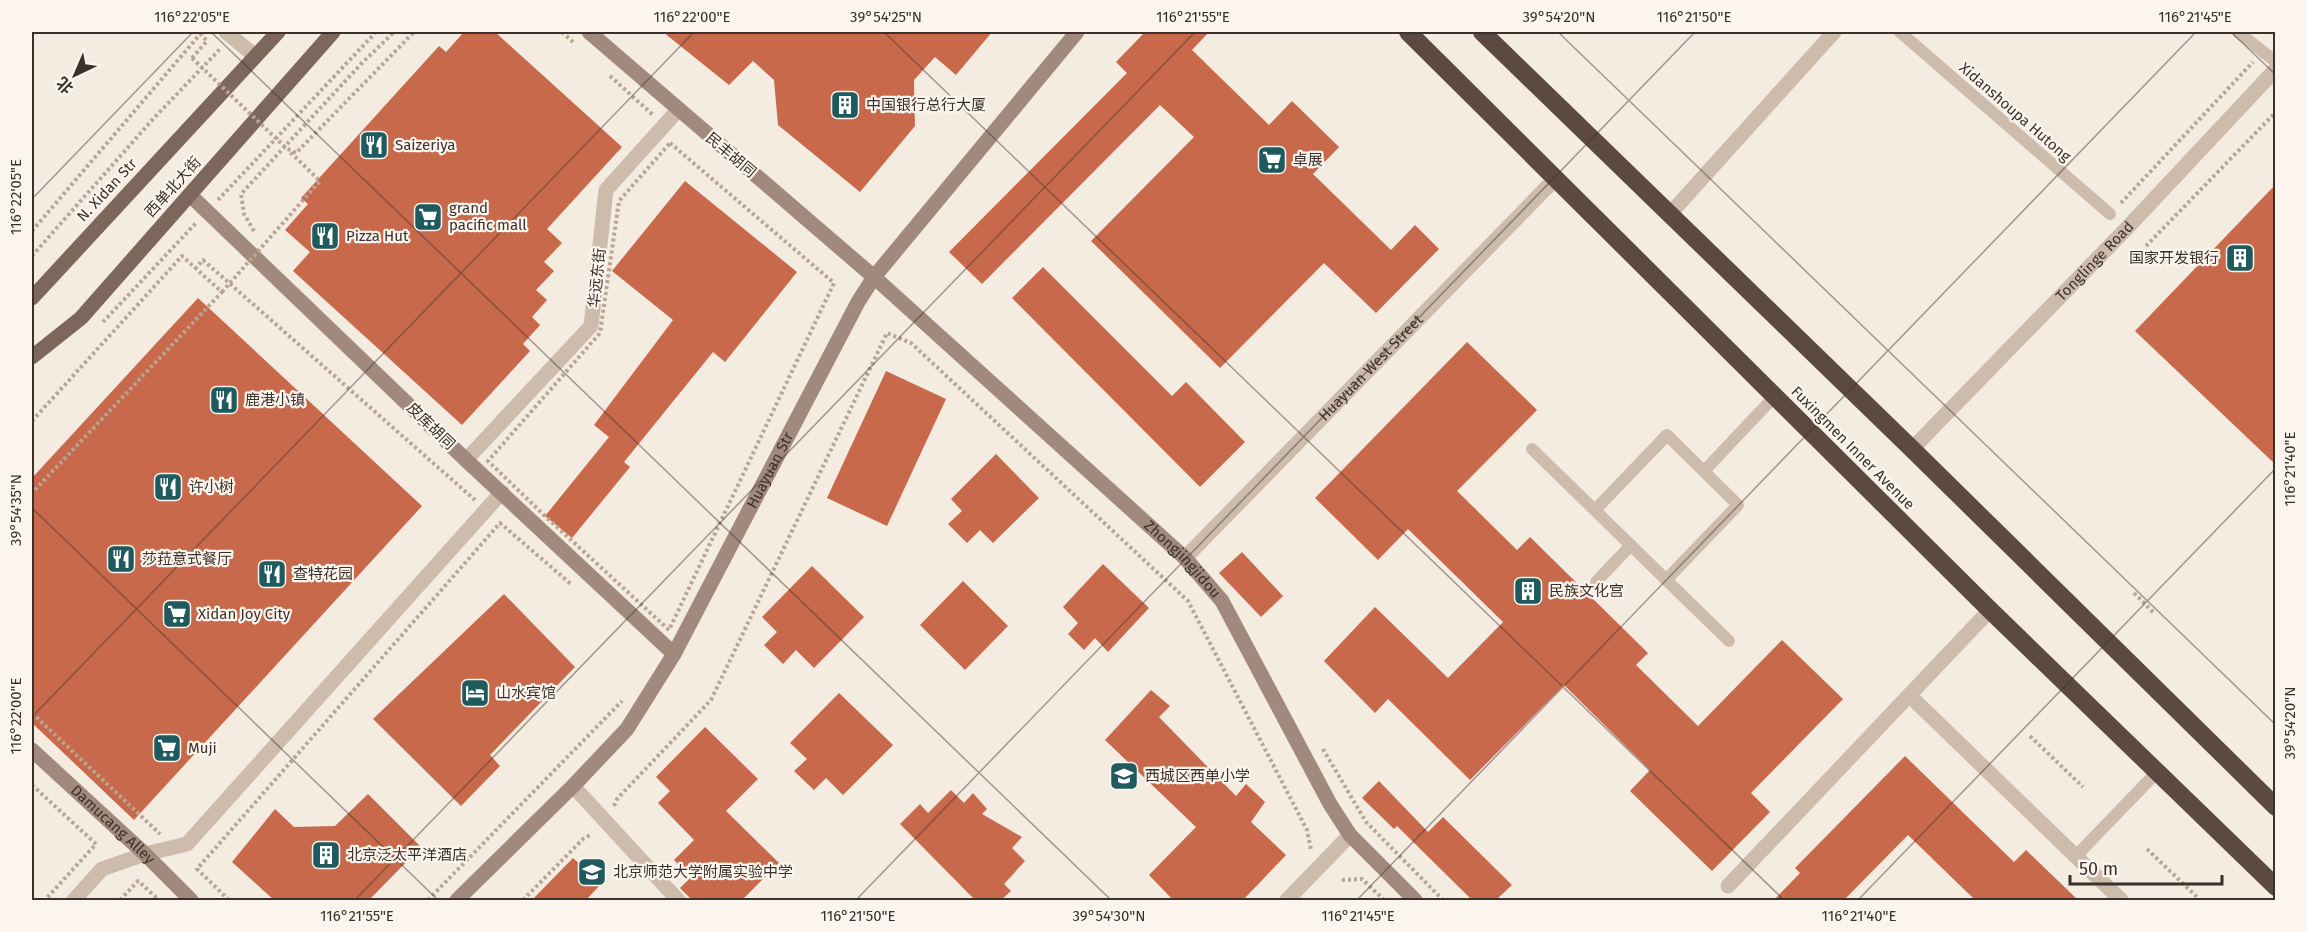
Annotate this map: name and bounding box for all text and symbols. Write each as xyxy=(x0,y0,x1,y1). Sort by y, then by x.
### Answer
text: 116°22'05"E xyxy=(154,8,230,26)
text: 116°22'00"E xyxy=(653,8,731,26)
text: 39°54'25"N xyxy=(850,8,922,26)
text: 116°21'55"E xyxy=(1156,8,1230,26)
text: 39°54'20"N xyxy=(1523,8,1595,26)
text: 116°21'50"E xyxy=(1656,8,1732,26)
text: 116°21'45"E xyxy=(2158,8,2232,26)
north arrow xyxy=(45,45,105,105)
street label: Xidanshoupa Hutong xyxy=(1956,59,2075,165)
text: 北 xyxy=(53,73,77,98)
building icon: 中国银行总行大厦 xyxy=(829,89,861,121)
place label: 中国银行总行大厦 xyxy=(866,96,986,114)
restaurant icon: Saizeriya xyxy=(358,129,390,161)
street label: 民丰胡同 xyxy=(702,129,760,181)
place label: Saizeriya xyxy=(395,136,456,154)
supermarket icon: 卓展 xyxy=(1256,144,1288,176)
place label: 卓展 xyxy=(1293,151,1323,169)
street label: 西单北大街 xyxy=(141,153,205,221)
street label: N. Xidan Str xyxy=(73,155,141,225)
text: 116°22'05"E xyxy=(7,159,25,235)
place label: grand pacific mall xyxy=(449,199,527,234)
supermarket icon: grand pacific mall xyxy=(412,201,444,233)
street label: Tonglinge Road xyxy=(2052,218,2137,305)
restaurant icon: Pizza Hut xyxy=(309,220,341,252)
place label: Pizza Hut xyxy=(346,227,409,245)
building icon: 国家开发银行 xyxy=(2224,242,2256,274)
street label: 华远东街 xyxy=(585,247,609,309)
place label: 国家开发银行 xyxy=(2129,249,2219,267)
street label: Huayuan West Street xyxy=(1315,310,1427,425)
street label: Fuxingmen Inner Avenue xyxy=(1788,383,1918,513)
restaurant icon: 鹿港小镇 xyxy=(208,384,240,416)
place label: 鹿港小镇 xyxy=(245,391,305,409)
street label: 皮库胡同 xyxy=(403,399,459,453)
street label: Huayuan Str xyxy=(743,429,797,511)
text: 116°21'40"E xyxy=(2281,432,2299,506)
restaurant icon: 许小树 xyxy=(152,471,184,503)
text: 39°54'35"N xyxy=(7,474,25,546)
place label: 许小树 xyxy=(189,478,234,496)
street label: Zhongjingjidou xyxy=(1140,516,1224,602)
restaurant icon: 莎菈意式餐厅 xyxy=(105,543,137,575)
place label: 莎菈意式餐厅 xyxy=(142,550,232,568)
restaurant icon: 查特花园 xyxy=(256,558,288,590)
place label: 查特花园 xyxy=(293,565,353,583)
building icon: 民族文化宫 xyxy=(1512,575,1544,607)
place label: 民族文化宫 xyxy=(1549,582,1624,600)
supermarket icon: Xidan Joy City xyxy=(161,598,193,630)
place label: Xidan Joy City xyxy=(198,605,291,623)
text: 116°22'00"E xyxy=(7,677,25,755)
hotel icon: 山水宾馆 xyxy=(459,677,491,709)
place label: 山水宾馆 xyxy=(496,684,556,702)
text: 39°54'20"N xyxy=(2281,687,2299,759)
supermarket icon: Muji xyxy=(151,732,183,764)
place label: Muji xyxy=(188,739,217,757)
school or university icon: 西城区西单小学 xyxy=(1108,760,1140,792)
place label: 西城区西单小学 xyxy=(1145,767,1250,785)
street label: Damucang Alley xyxy=(67,781,159,868)
building icon: 北京泛太平洋酒店 xyxy=(310,839,342,871)
place label: 北京泛太平洋酒店 xyxy=(347,846,467,864)
scale bar xyxy=(2070,848,2222,886)
school or university icon: 北京师范大学附属实验中学 xyxy=(576,856,608,888)
text: 50 m xyxy=(2079,858,2118,880)
place label: 北京师范大学附属实验中学 xyxy=(613,863,793,881)
text: 116°21'55"E xyxy=(320,907,394,925)
text: 116°21'50"E xyxy=(820,907,896,925)
text: 39°54'30"N xyxy=(1073,907,1146,925)
text: 116°21'45"E xyxy=(1321,907,1395,925)
text: 116°21'40"E xyxy=(1822,907,1896,925)

